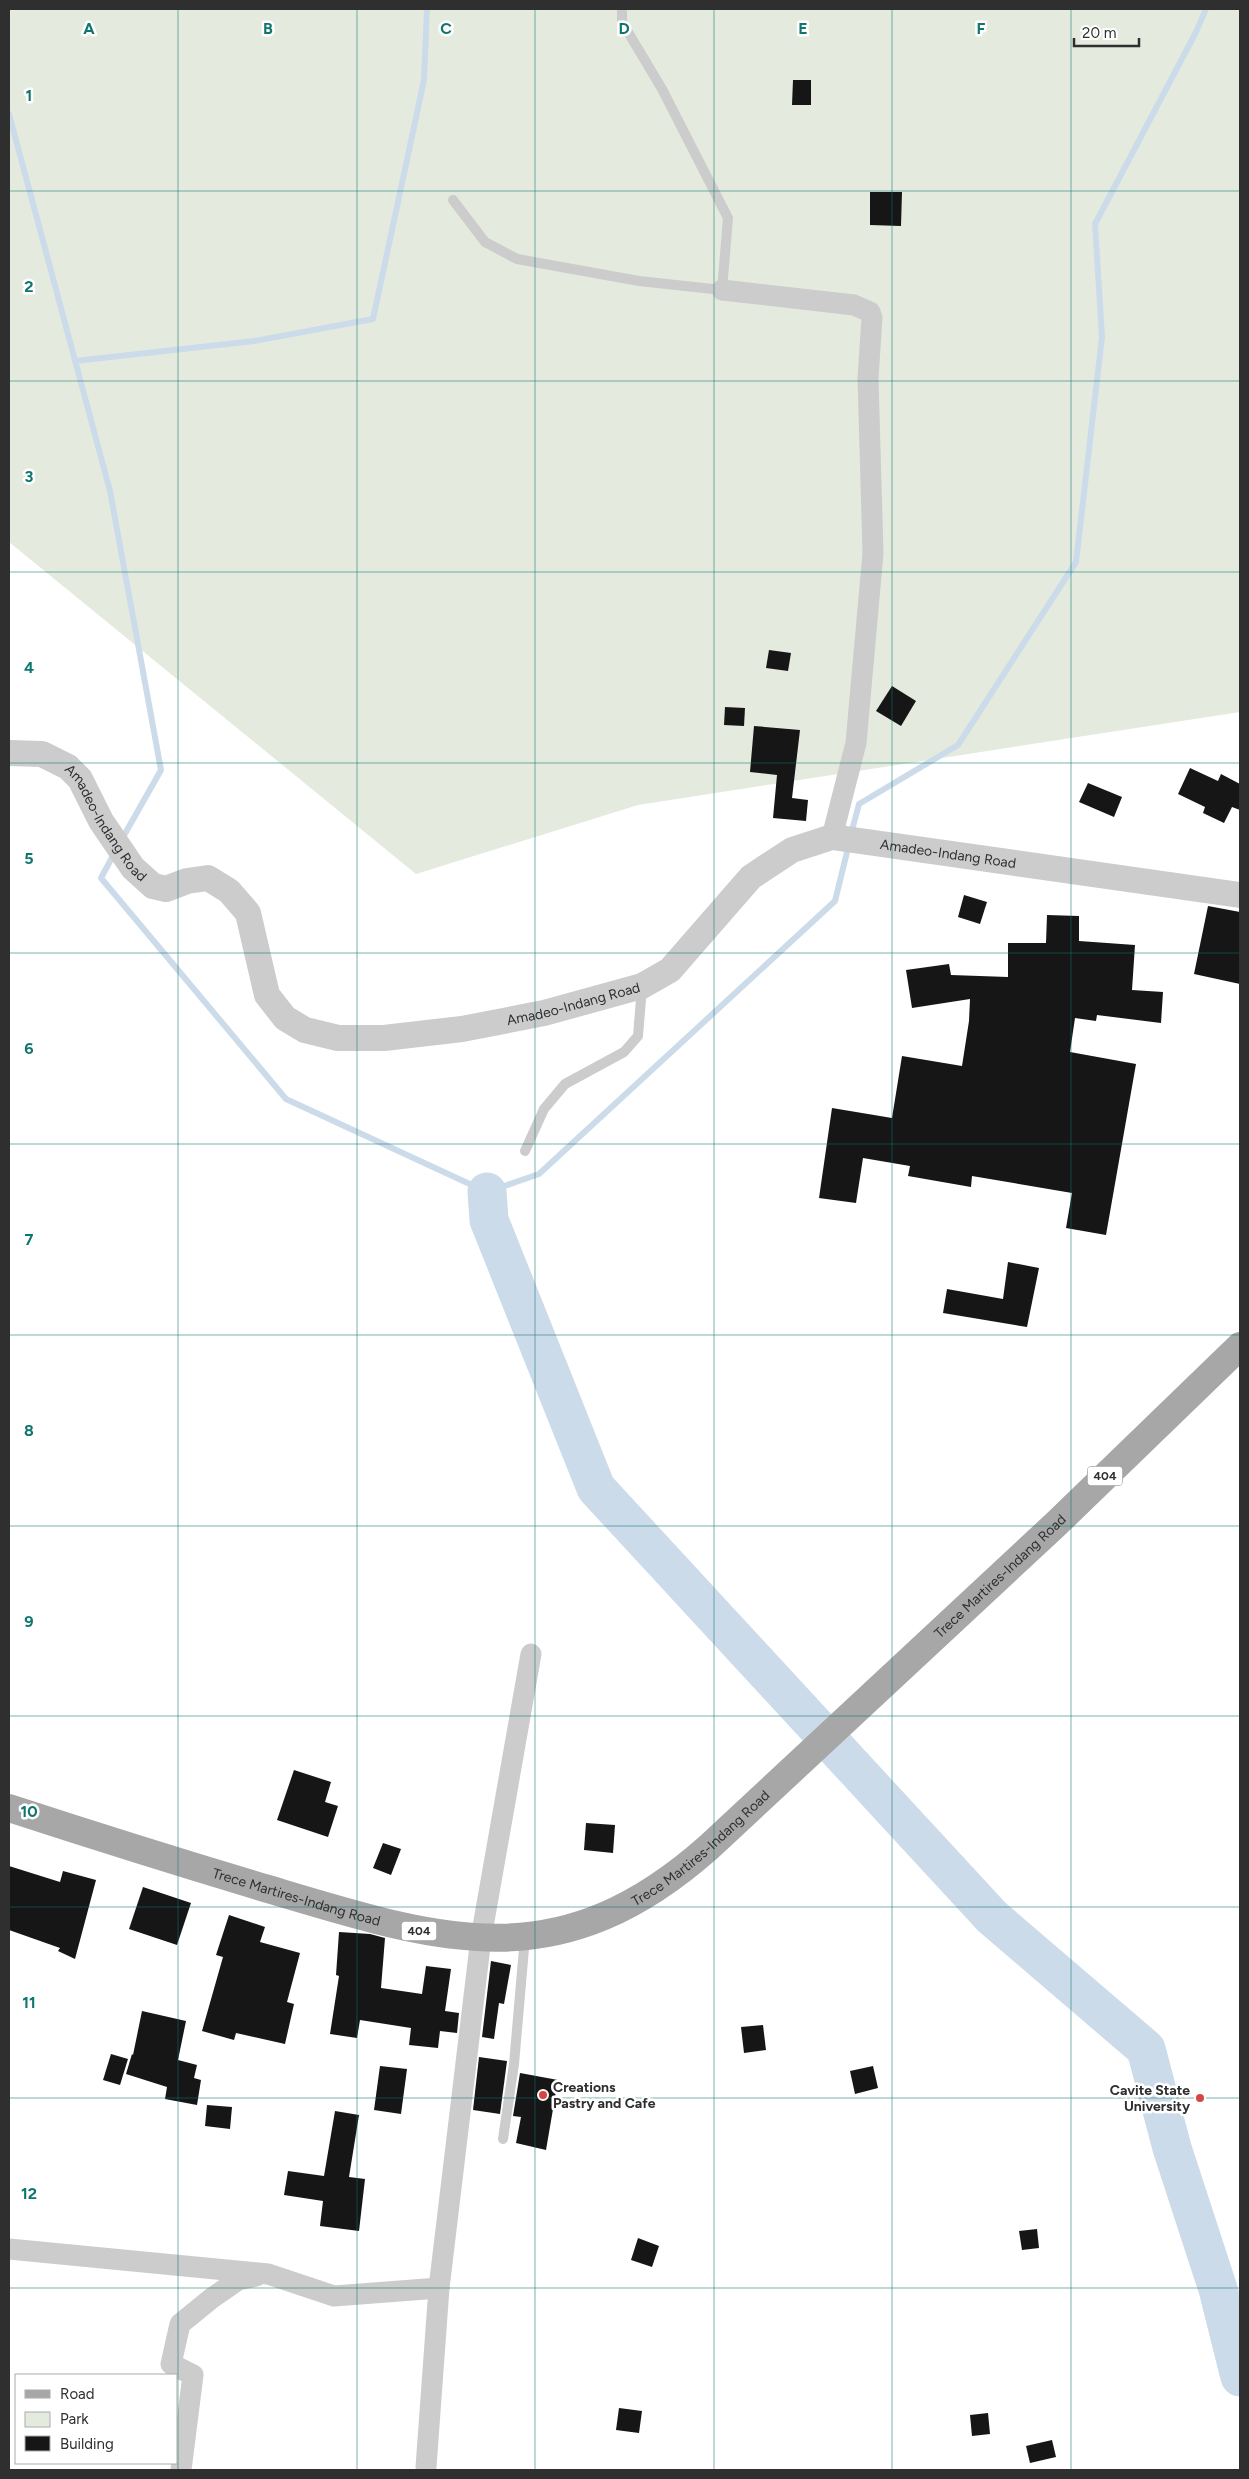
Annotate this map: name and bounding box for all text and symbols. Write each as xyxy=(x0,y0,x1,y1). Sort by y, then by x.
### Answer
scale bar xyxy=(1074,15,1139,47)
text: A xyxy=(83,19,95,38)
text: B xyxy=(263,19,273,38)
text: C xyxy=(440,19,452,38)
text: D xyxy=(618,19,630,38)
text: E xyxy=(798,19,808,38)
text: F xyxy=(977,19,986,38)
text: 20 m xyxy=(1082,24,1116,42)
text: 1 xyxy=(26,86,32,105)
text: 2 xyxy=(24,277,34,296)
text: 3 xyxy=(25,467,34,486)
text: 4 xyxy=(24,658,34,677)
street label: Amadeo-Indang Road xyxy=(61,761,150,885)
street label: Amadeo-Indang Road xyxy=(879,836,1017,872)
text: 5 xyxy=(24,849,34,868)
street label: Amadeo-Indang Road xyxy=(505,979,642,1029)
text: 6 xyxy=(24,1039,34,1058)
text: 7 xyxy=(25,1230,34,1249)
text: 8 xyxy=(24,1421,34,1440)
road number: 404 xyxy=(1088,1466,1122,1485)
street label: Trece Martires-Indang Road xyxy=(931,1511,1070,1642)
text: 9 xyxy=(24,1612,34,1631)
street label: Trece Martires-Indang Road xyxy=(629,1787,773,1910)
text: 10 xyxy=(20,1802,38,1821)
street label: Trece Martires-Indang Road xyxy=(210,1865,382,1930)
road number: 404 xyxy=(402,1922,436,1940)
text: 11 xyxy=(22,1993,36,2012)
place label: Creations Pastry and Cafe xyxy=(553,2079,656,2112)
place label: Cavite State University xyxy=(1110,2082,1191,2115)
marker: Creations Pastry and Cafe xyxy=(537,2089,549,2101)
marker: Cavite State University xyxy=(1194,2092,1206,2104)
text: 12 xyxy=(21,2184,37,2203)
legend xyxy=(15,2374,178,2464)
text: Road xyxy=(60,2385,95,2403)
text: Park xyxy=(60,2410,89,2428)
text: Building xyxy=(60,2435,114,2453)

